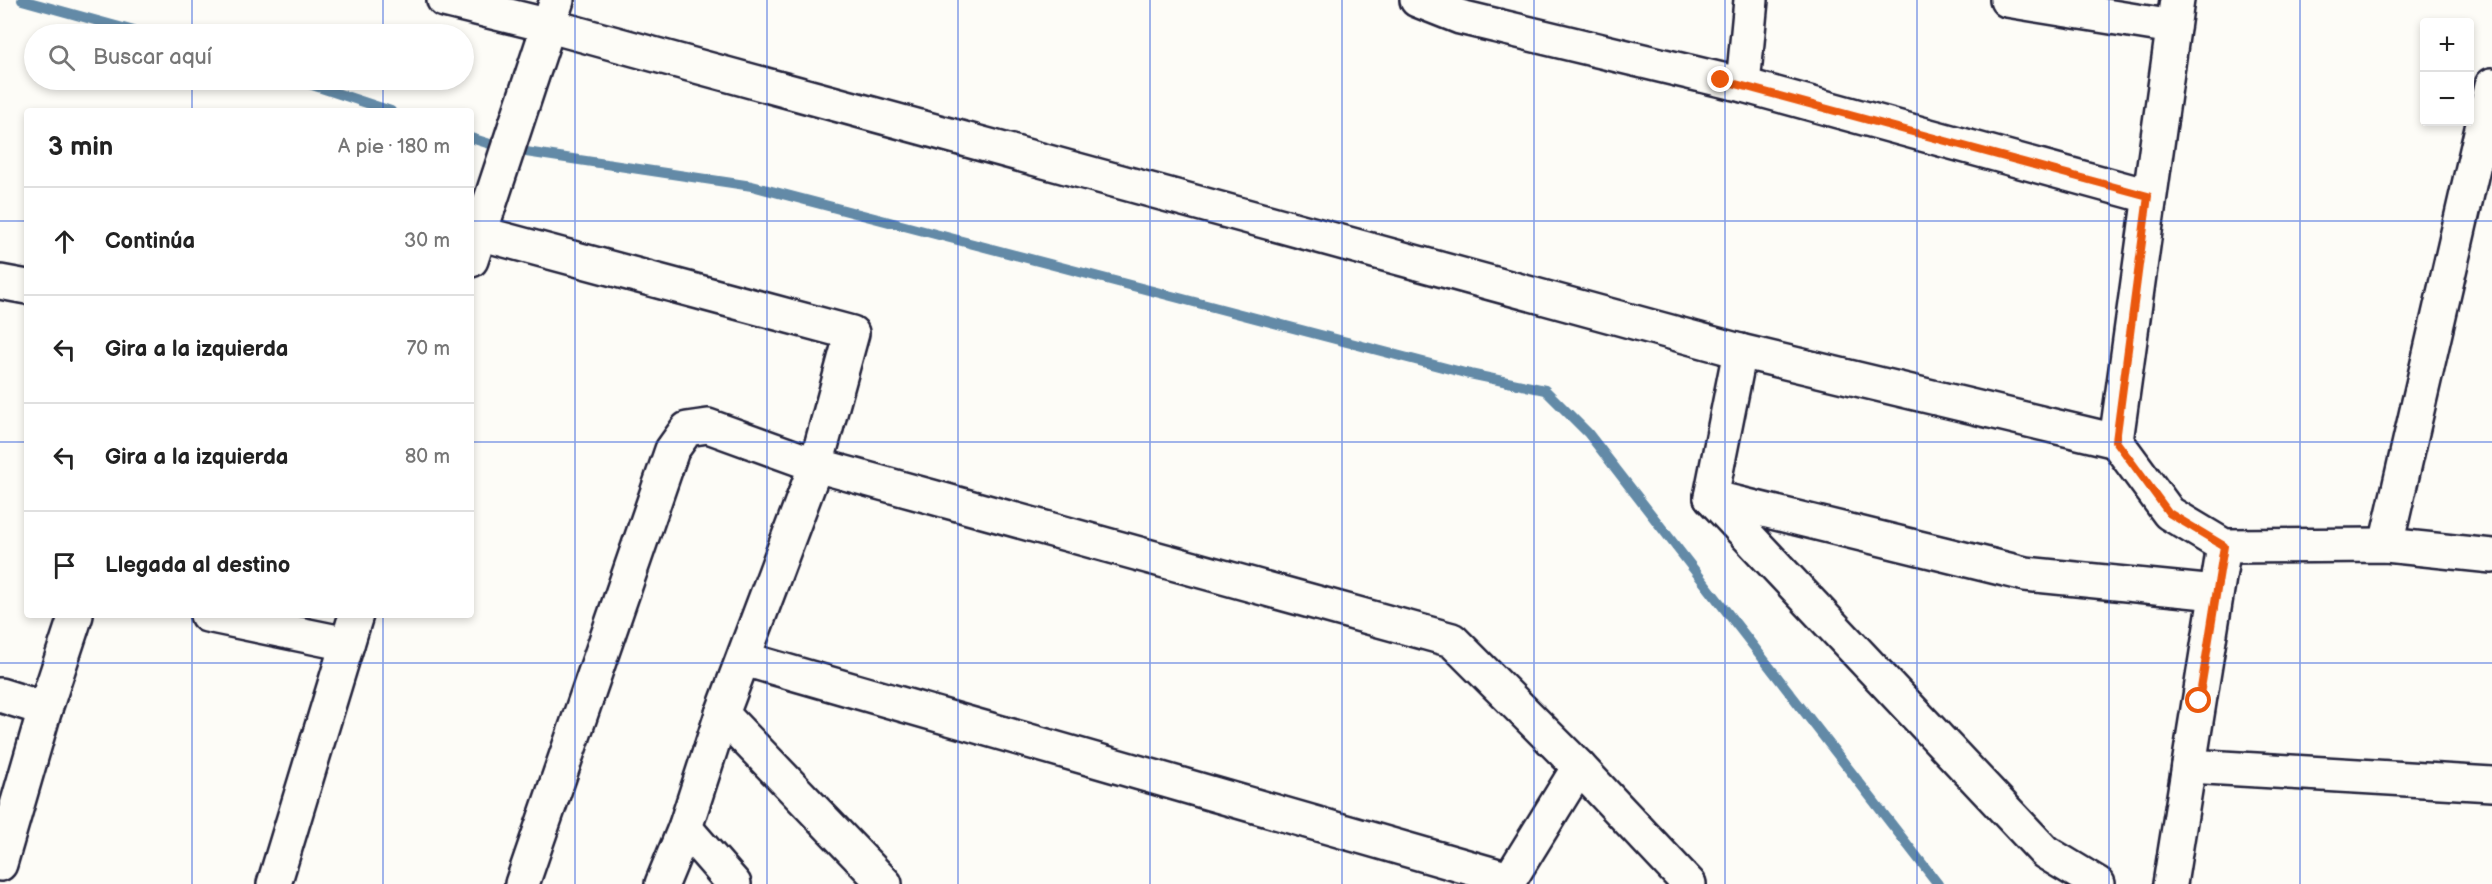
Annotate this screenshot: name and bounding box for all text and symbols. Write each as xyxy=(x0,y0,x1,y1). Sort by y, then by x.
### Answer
map controls xyxy=(2420,18,2474,126)
button: + xyxy=(2420,18,2474,72)
search box xyxy=(24,24,474,90)
icon: search xyxy=(45,41,78,74)
text: Buscar aquí xyxy=(93,44,212,71)
route end xyxy=(1707,66,1733,92)
button: − xyxy=(2420,72,2474,126)
text: 3 min xyxy=(48,132,113,163)
text: A pie · 180 m xyxy=(338,135,450,159)
icon: ahead xyxy=(48,225,81,258)
text: Continúa xyxy=(105,228,195,255)
text: 30 m xyxy=(404,229,450,253)
icon: left xyxy=(48,333,81,366)
text: Gira a la izquierda xyxy=(105,336,289,363)
text: 70 m xyxy=(406,337,450,361)
icon: left xyxy=(48,441,81,474)
text: Gira a la izquierda xyxy=(105,444,289,471)
text: 80 m xyxy=(405,445,450,469)
icon: arrive xyxy=(48,549,81,582)
text: Llegada al destino xyxy=(105,552,290,579)
route start xyxy=(2185,687,2211,713)

